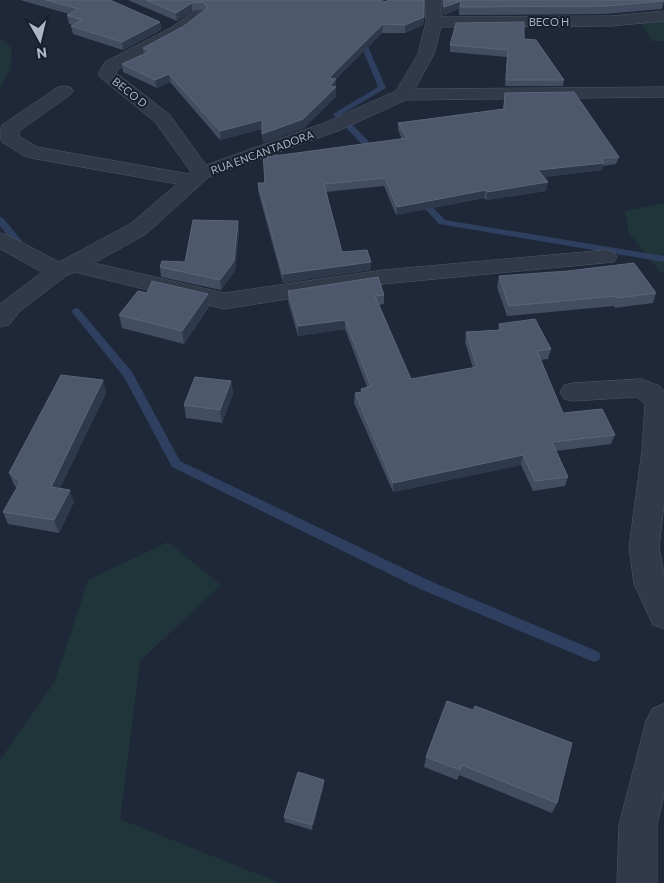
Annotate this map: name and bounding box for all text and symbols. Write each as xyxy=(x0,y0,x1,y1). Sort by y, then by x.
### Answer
north arrow xyxy=(15,15,65,65)
street label: BECO H xyxy=(529,15,569,28)
text: N xyxy=(35,44,48,63)
street label: BECO D xyxy=(110,74,150,110)
street label: RUA ENCANTADORA xyxy=(209,127,316,177)

